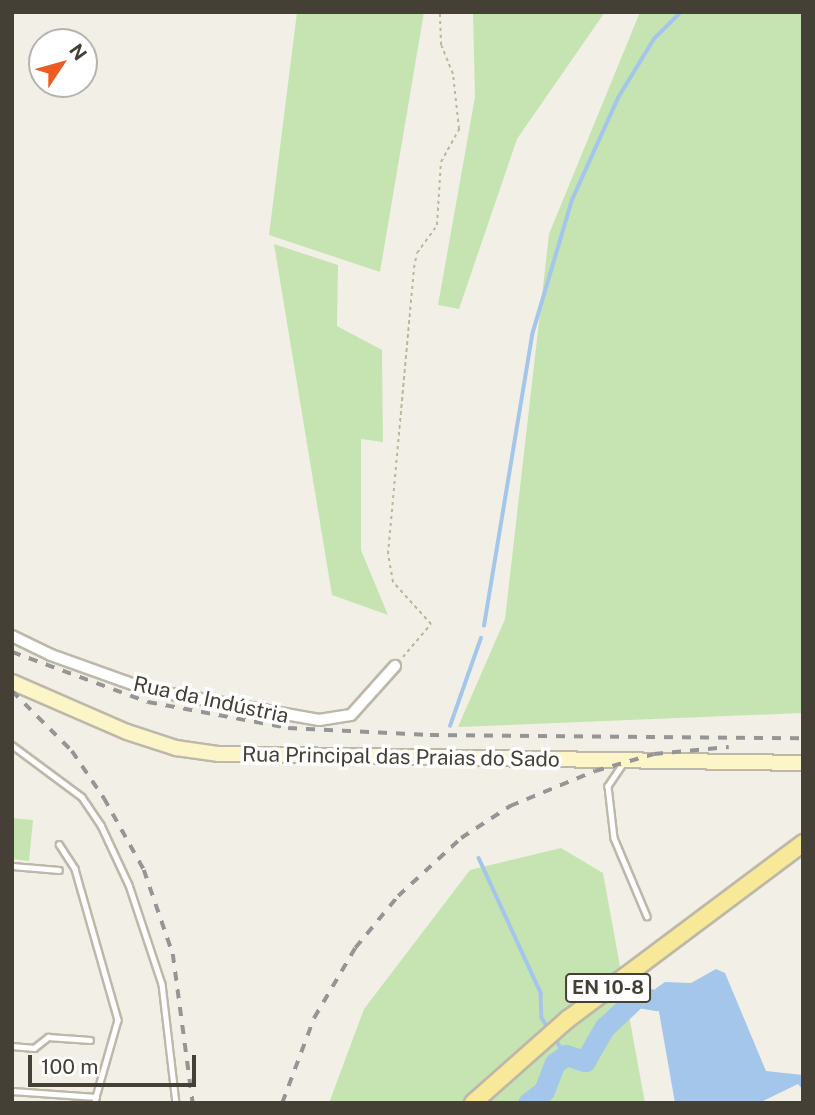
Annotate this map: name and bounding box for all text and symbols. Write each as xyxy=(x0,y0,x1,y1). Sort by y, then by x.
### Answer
north arrow xyxy=(28,28,98,98)
text: N xyxy=(65,39,92,64)
street label: Rua da Indústria xyxy=(131,671,291,729)
street label: Rua Principal das Praias do Sado xyxy=(242,742,560,772)
road number: EN 10-8 xyxy=(564,972,652,1004)
scale bar xyxy=(32,1042,200,1086)
text: 100 m xyxy=(41,1054,98,1079)

